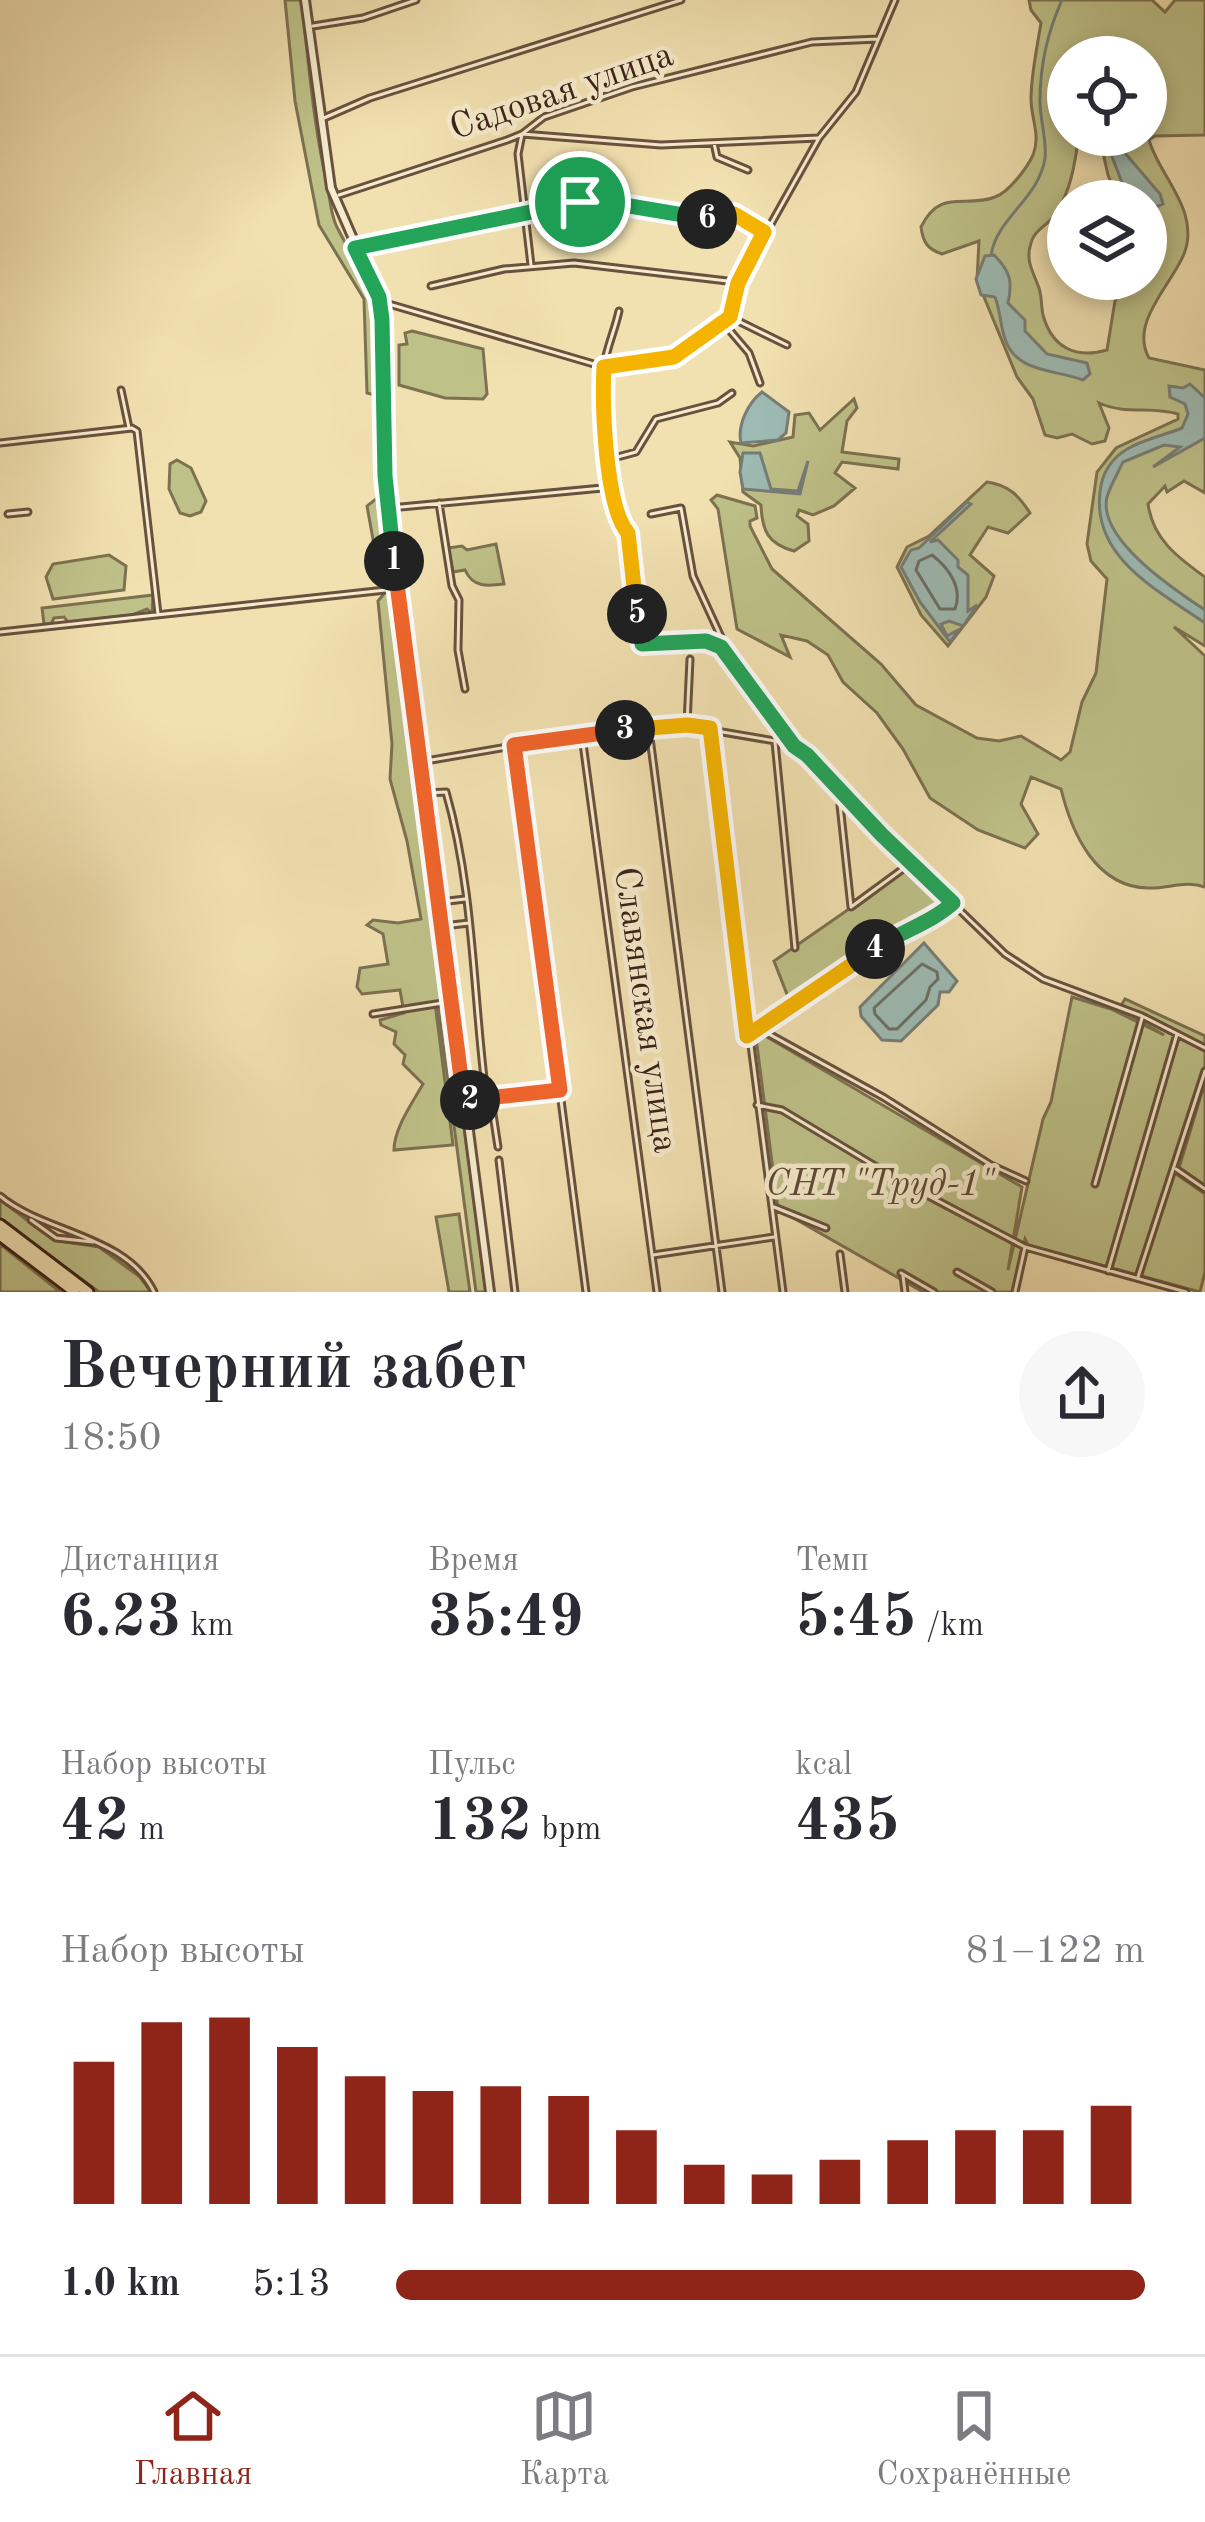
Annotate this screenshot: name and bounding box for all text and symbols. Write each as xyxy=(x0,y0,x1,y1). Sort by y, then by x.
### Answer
map controls xyxy=(1047,36,1167,300)
button: locate xyxy=(1047,36,1167,156)
street label: Садовая улица xyxy=(446,38,678,148)
pin xyxy=(529,151,631,253)
icon: arrive xyxy=(547,169,613,235)
button: layers xyxy=(1047,180,1167,300)
pin: 6 xyxy=(677,189,737,249)
text: 6 xyxy=(697,202,717,235)
pin: 1 xyxy=(364,531,424,591)
text: 1 xyxy=(384,544,404,577)
pin: 5 xyxy=(607,584,667,644)
text: 5 xyxy=(627,597,647,630)
pin: 3 xyxy=(595,700,655,760)
text: 3 xyxy=(615,713,635,746)
street label: Славянская улица xyxy=(606,865,682,1155)
pin: 4 xyxy=(845,919,905,979)
text: 4 xyxy=(865,932,885,965)
pin: 2 xyxy=(440,1070,500,1130)
text: 2 xyxy=(460,1083,480,1116)
park label: СНТ "Труд-1" xyxy=(766,1167,996,1204)
button: share xyxy=(1019,1331,1145,1457)
text: Вечерний забег xyxy=(60,1337,527,1403)
text: 18:50 xyxy=(60,1419,161,1458)
text: Дистанция xyxy=(60,1545,220,1578)
text: Время xyxy=(428,1545,519,1578)
text: Темп xyxy=(795,1545,869,1578)
text: 6.23 xyxy=(60,1589,181,1649)
text: 35:49 xyxy=(428,1589,584,1649)
text: 5:45 xyxy=(795,1589,917,1649)
text: km xyxy=(181,1610,234,1643)
text: /km xyxy=(917,1610,984,1643)
text: Набор высоты xyxy=(60,1749,267,1782)
text: Пульс xyxy=(428,1749,516,1782)
text: kcal xyxy=(795,1749,852,1782)
text: 42 xyxy=(60,1793,130,1853)
text: 132 xyxy=(428,1793,532,1853)
text: 435 xyxy=(795,1793,900,1853)
text: m xyxy=(130,1814,165,1847)
text: bpm xyxy=(532,1814,602,1847)
text: Набор высоты xyxy=(60,1932,305,1971)
text: 81–122 m xyxy=(966,1932,1145,1971)
text: 1.0 km xyxy=(60,2265,180,2304)
text: 5:13 xyxy=(252,2265,331,2304)
tab: Главная xyxy=(134,2383,252,2496)
tab: Карта xyxy=(520,2383,609,2496)
tab: Сохранённые xyxy=(877,2383,1071,2496)

